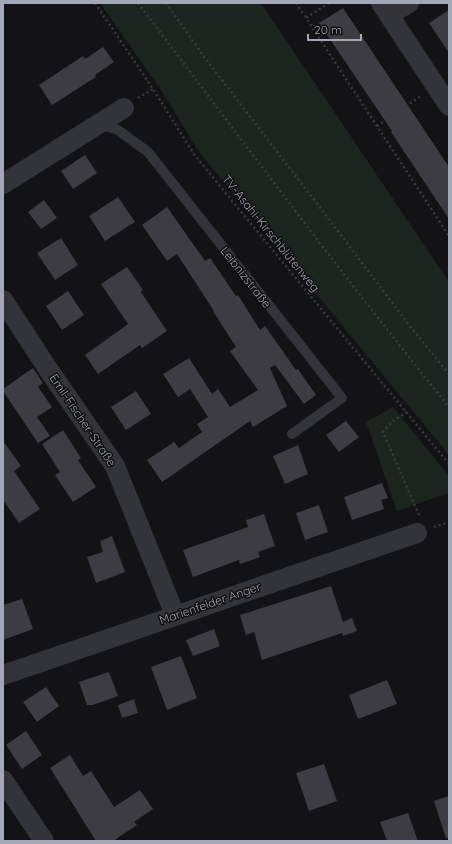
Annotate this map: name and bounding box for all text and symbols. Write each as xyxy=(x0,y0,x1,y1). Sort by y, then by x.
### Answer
scale bar xyxy=(308,16,361,42)
text: 20 m xyxy=(314,22,342,37)
street label: TV-Asahi-Kirschblütenweg xyxy=(219,171,323,295)
street label: Leibnizstraße xyxy=(217,243,275,311)
street label: Emil-Fischer-Straße xyxy=(46,371,120,469)
street label: Marienfelder Anger xyxy=(157,578,263,627)

